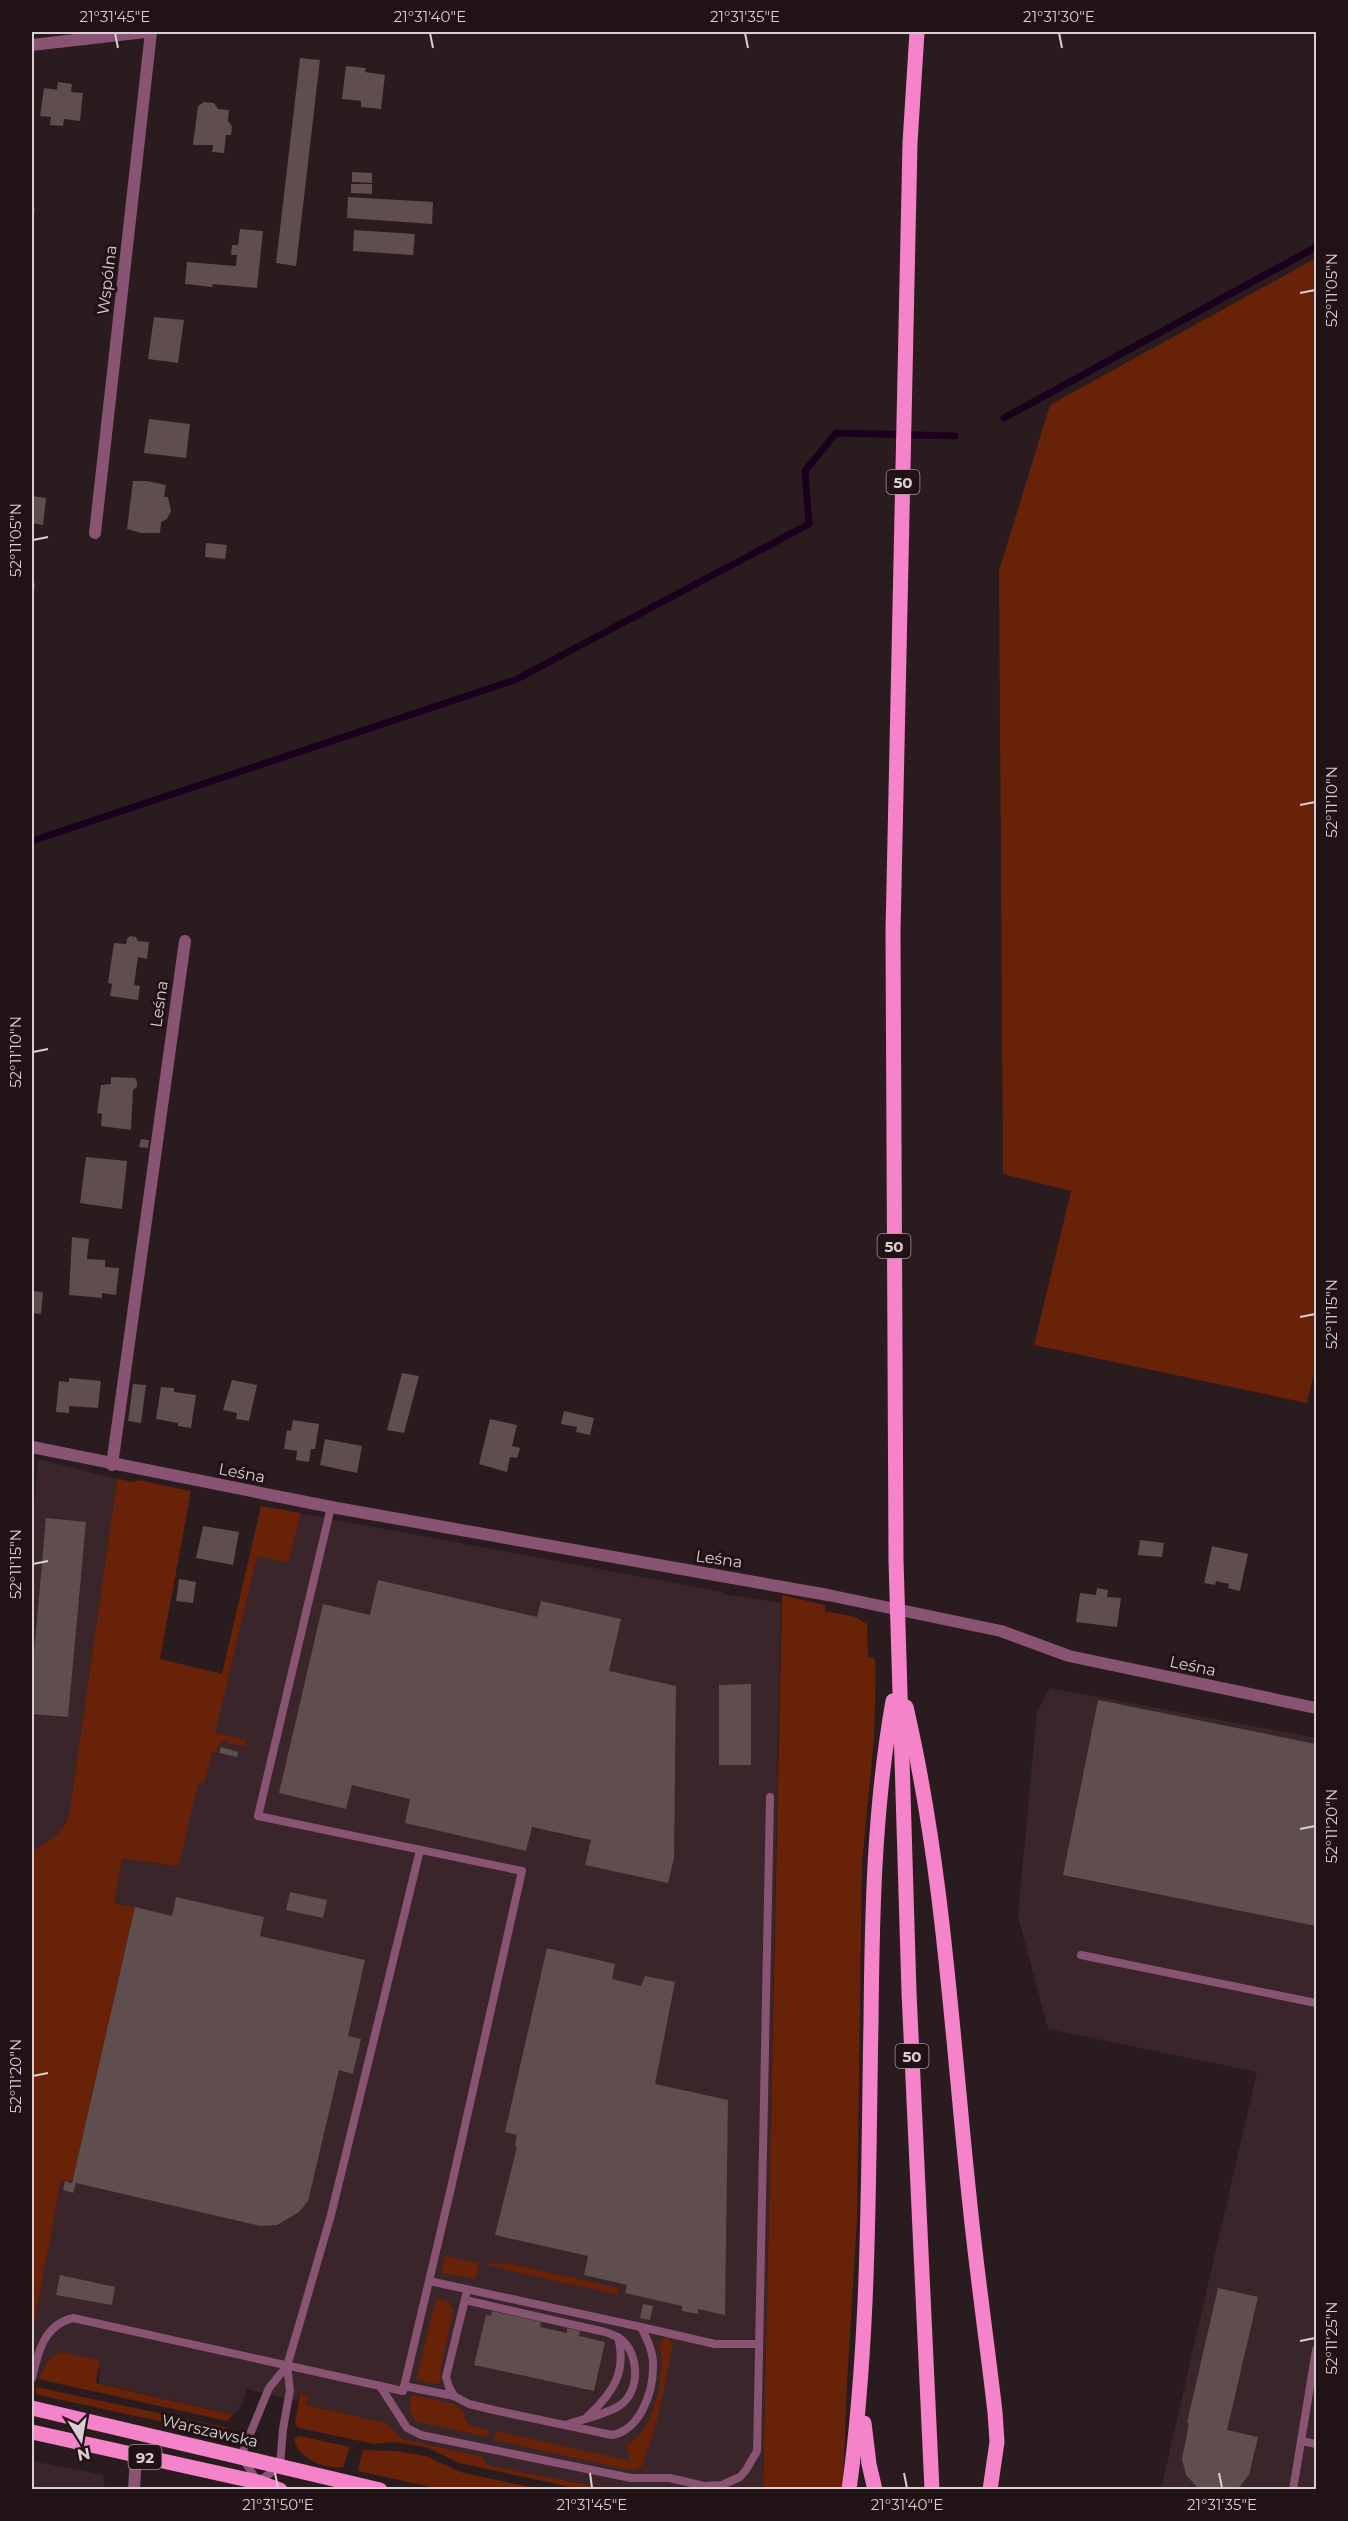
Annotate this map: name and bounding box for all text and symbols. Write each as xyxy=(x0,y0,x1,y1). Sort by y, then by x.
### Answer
text: 21°31'45"E xyxy=(80,7,150,26)
text: 21°31'40"E xyxy=(394,7,466,26)
text: 21°31'35"E xyxy=(710,7,780,26)
text: 21°31'30"E xyxy=(1023,7,1095,26)
street label: Wspólna xyxy=(93,244,121,316)
text: 52°11'05"N xyxy=(1322,253,1341,327)
road number: 50 xyxy=(886,470,920,494)
text: 52°11'05"N xyxy=(6,503,25,577)
text: 52°11'10"N xyxy=(1322,766,1341,838)
street label: Leśna xyxy=(146,979,172,1029)
text: 52°11'10"N xyxy=(6,1016,25,1088)
road number: 50 xyxy=(878,1234,910,1258)
text: 52°11'15"N xyxy=(1322,1279,1341,1349)
street label: Leśna xyxy=(217,1459,267,1487)
text: 52°11'15"N xyxy=(6,1529,25,1599)
street label: Leśna xyxy=(694,1546,744,1572)
street label: Leśna xyxy=(1168,1652,1218,1680)
text: 52°11'20"N xyxy=(1322,1789,1341,1863)
text: 52°11'20"N xyxy=(6,2039,25,2113)
road number: 50 xyxy=(896,2044,928,2068)
text: 52°11'25"N xyxy=(1322,2302,1341,2374)
north arrow xyxy=(51,2410,111,2470)
street label: Warszawska xyxy=(160,2411,260,2451)
text: N xyxy=(76,2444,92,2465)
road number: 92 xyxy=(128,2445,162,2469)
text: 21°31'50"E xyxy=(242,2495,314,2514)
text: 21°31'45"E xyxy=(557,2495,627,2514)
text: 21°31'40"E xyxy=(871,2495,943,2514)
text: 21°31'35"E xyxy=(1187,2495,1257,2514)

